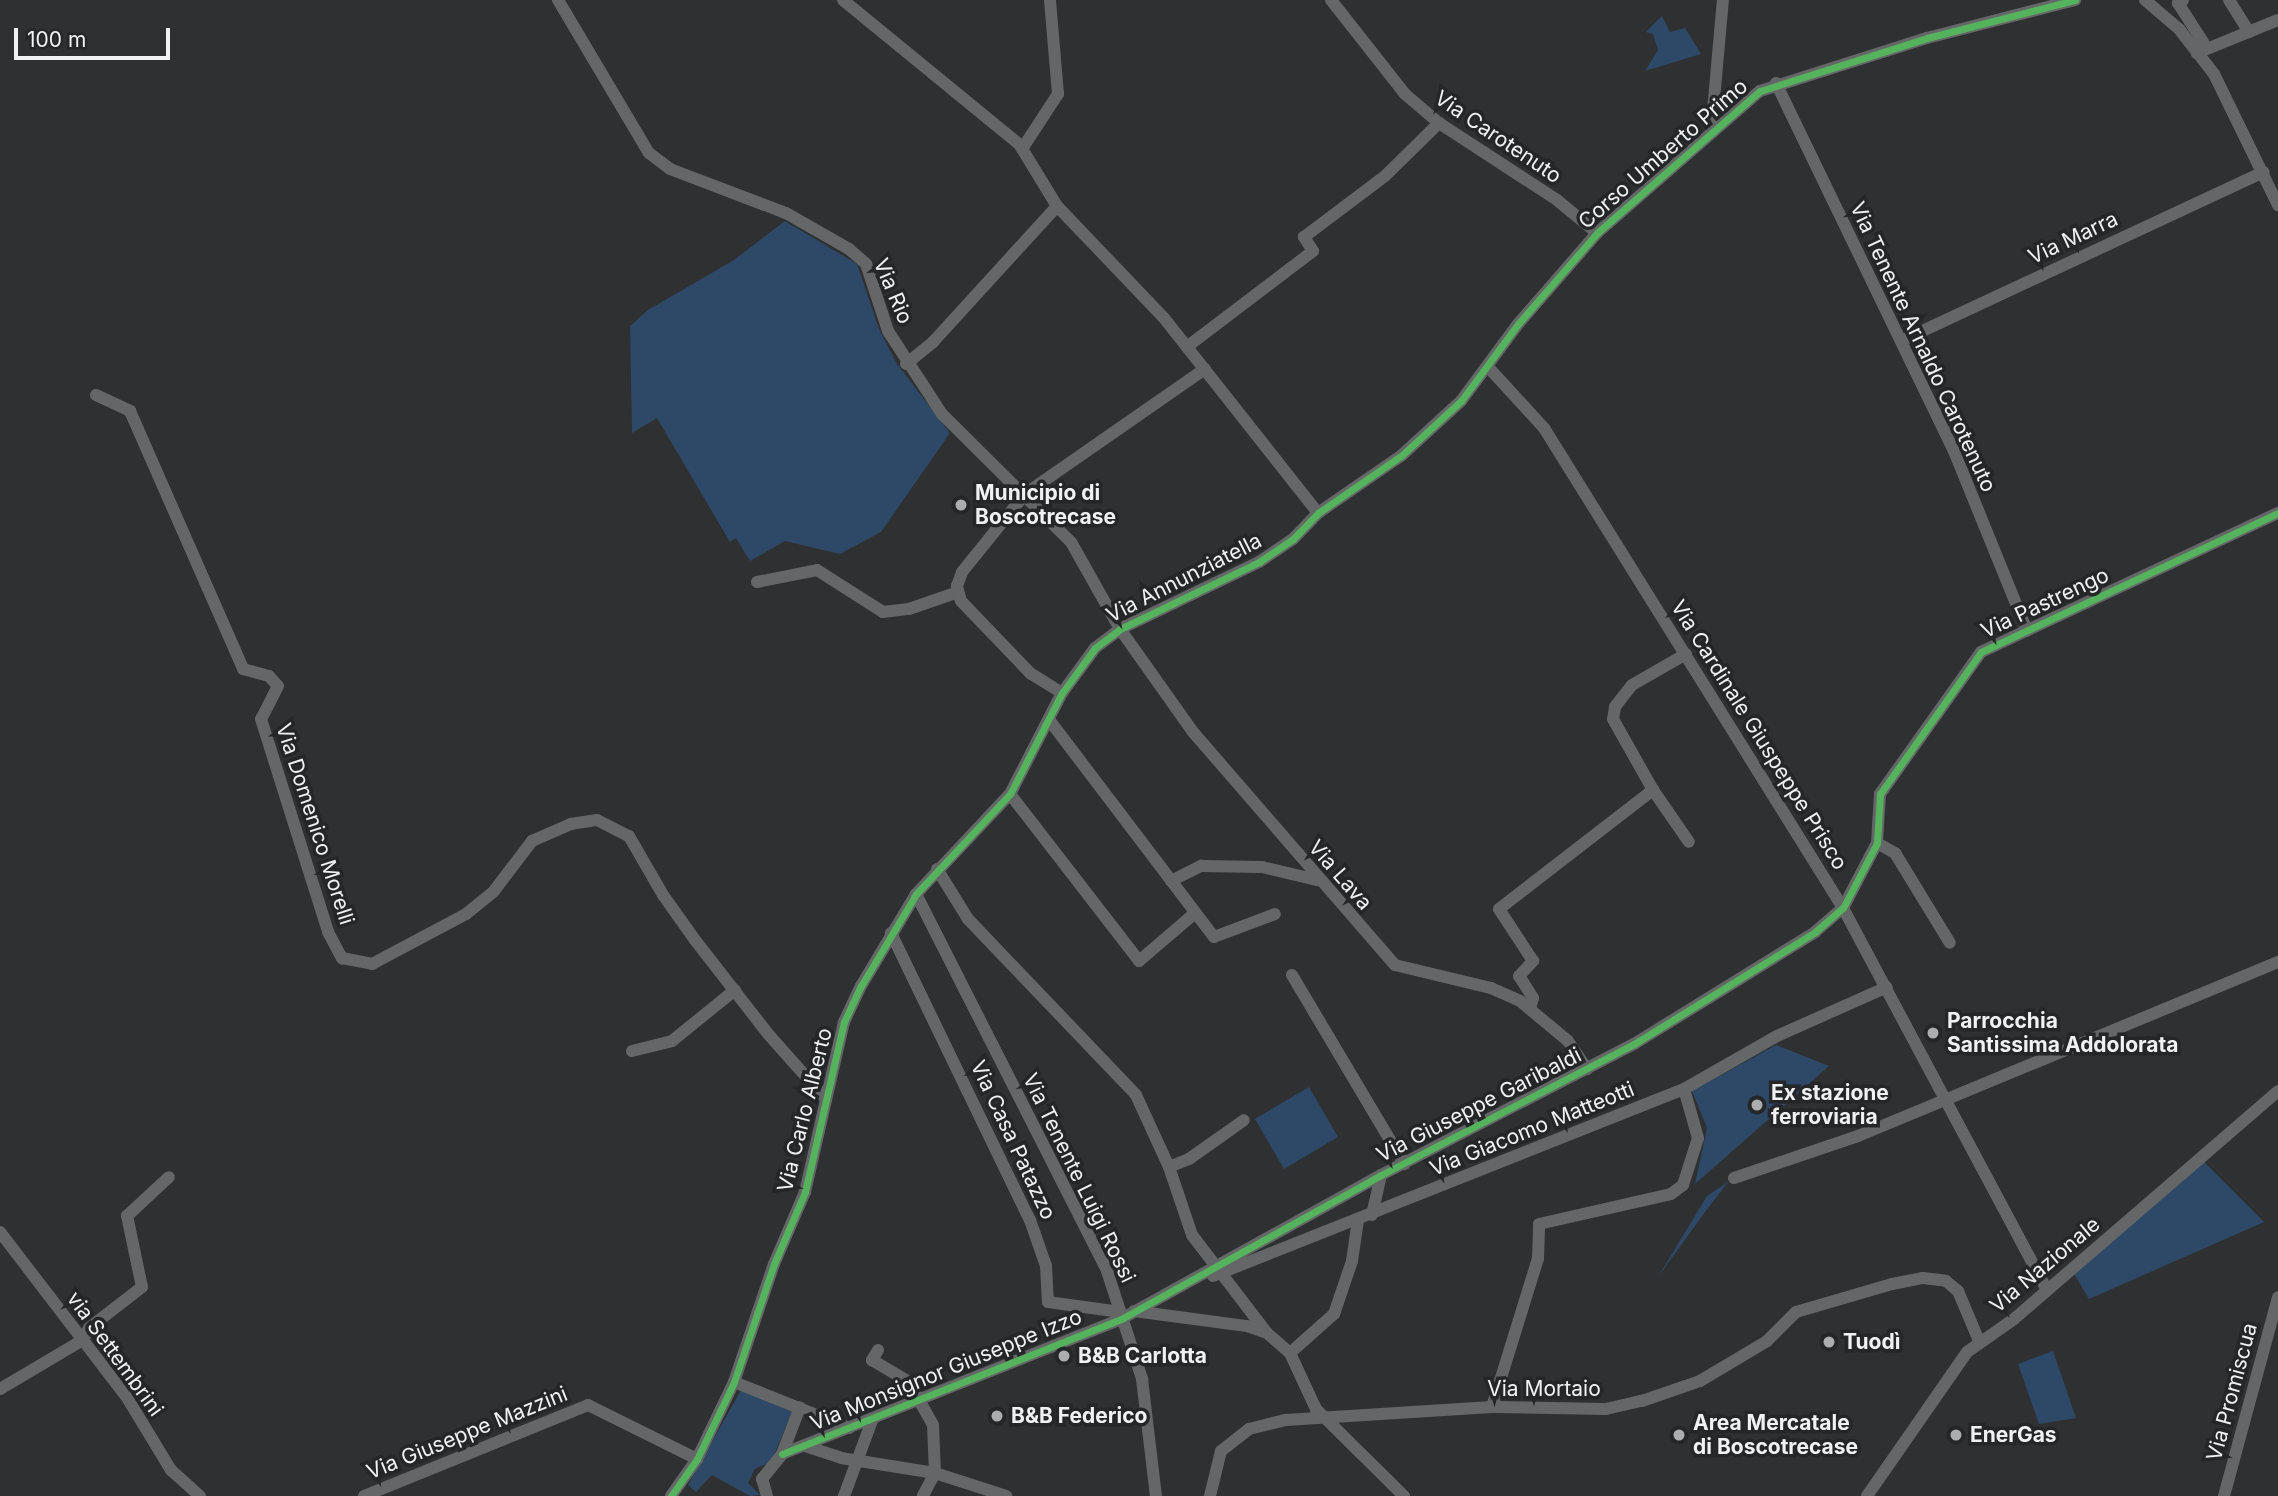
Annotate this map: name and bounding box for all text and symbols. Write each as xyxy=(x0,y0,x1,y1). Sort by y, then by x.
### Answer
scale bar xyxy=(18,14,173,58)
text: 100 m xyxy=(27,27,86,52)
street label: Corso Umberto Primo xyxy=(1573,74,1753,234)
street label: Via Carotenuto xyxy=(1430,85,1566,189)
street label: Via Tenente Arnaldo Carotenuto xyxy=(1845,198,2001,496)
street label: Via Marra xyxy=(2024,206,2122,270)
street label: Via Rio xyxy=(868,255,918,327)
place label: Municipio di Boscotrecase xyxy=(975,480,1116,530)
marker: Municipio di Boscotrecase xyxy=(953,497,969,513)
street label: Via Annunziatella xyxy=(1102,528,1266,628)
street label: Via Pastrengo xyxy=(1977,562,2113,644)
street label: Via Cardinale Giuspeppe Prisco xyxy=(1665,596,1853,874)
street label: Via Domenico Morelli xyxy=(271,720,359,928)
street label: Via Lava xyxy=(1303,835,1377,915)
place label: Parrocchia Santissima Addolorata xyxy=(1947,1008,2179,1058)
street label: Via Carlo Alberto xyxy=(772,1025,838,1195)
marker: Parrocchia Santissima Addolorata xyxy=(1925,1025,1941,1041)
street label: Via Giuseppe Garibaldi xyxy=(1372,1042,1586,1168)
street label: Via Casa Patazzo xyxy=(965,1056,1061,1224)
street label: Via Tenente Luigi Rossi xyxy=(1017,1069,1141,1287)
street label: Via Giacomo Matteotti xyxy=(1426,1076,1638,1182)
place label: Ex stazione ferroviaria xyxy=(1771,1080,1889,1130)
marker: Ex stazione ferroviaria xyxy=(1749,1097,1765,1113)
street label: Via Nazionale xyxy=(1985,1212,2105,1318)
street label: via Settembrini xyxy=(61,1287,169,1421)
street label: Via Monsignor Giuseppe Izzo xyxy=(807,1304,1085,1436)
street label: Via Promiscua xyxy=(2202,1320,2262,1464)
place label: Tuodì xyxy=(1843,1329,1900,1355)
marker: Tuodì xyxy=(1821,1334,1837,1350)
place label: B&B Carlotta xyxy=(1078,1343,1207,1369)
marker: B&B Carlotta xyxy=(1056,1348,1072,1364)
street label: Via Mortaio xyxy=(1487,1376,1601,1402)
street label: Via Giuseppe Mazzini xyxy=(363,1381,571,1485)
place label: B&B Federico xyxy=(1011,1403,1147,1429)
marker: B&B Federico xyxy=(989,1408,1005,1424)
place label: Area Mercatale di Boscotrecase xyxy=(1693,1410,1858,1460)
place label: EnerGas xyxy=(1970,1422,2057,1448)
marker: Area Mercatale di Boscotrecase xyxy=(1671,1427,1687,1443)
marker: EnerGas xyxy=(1948,1427,1964,1443)

